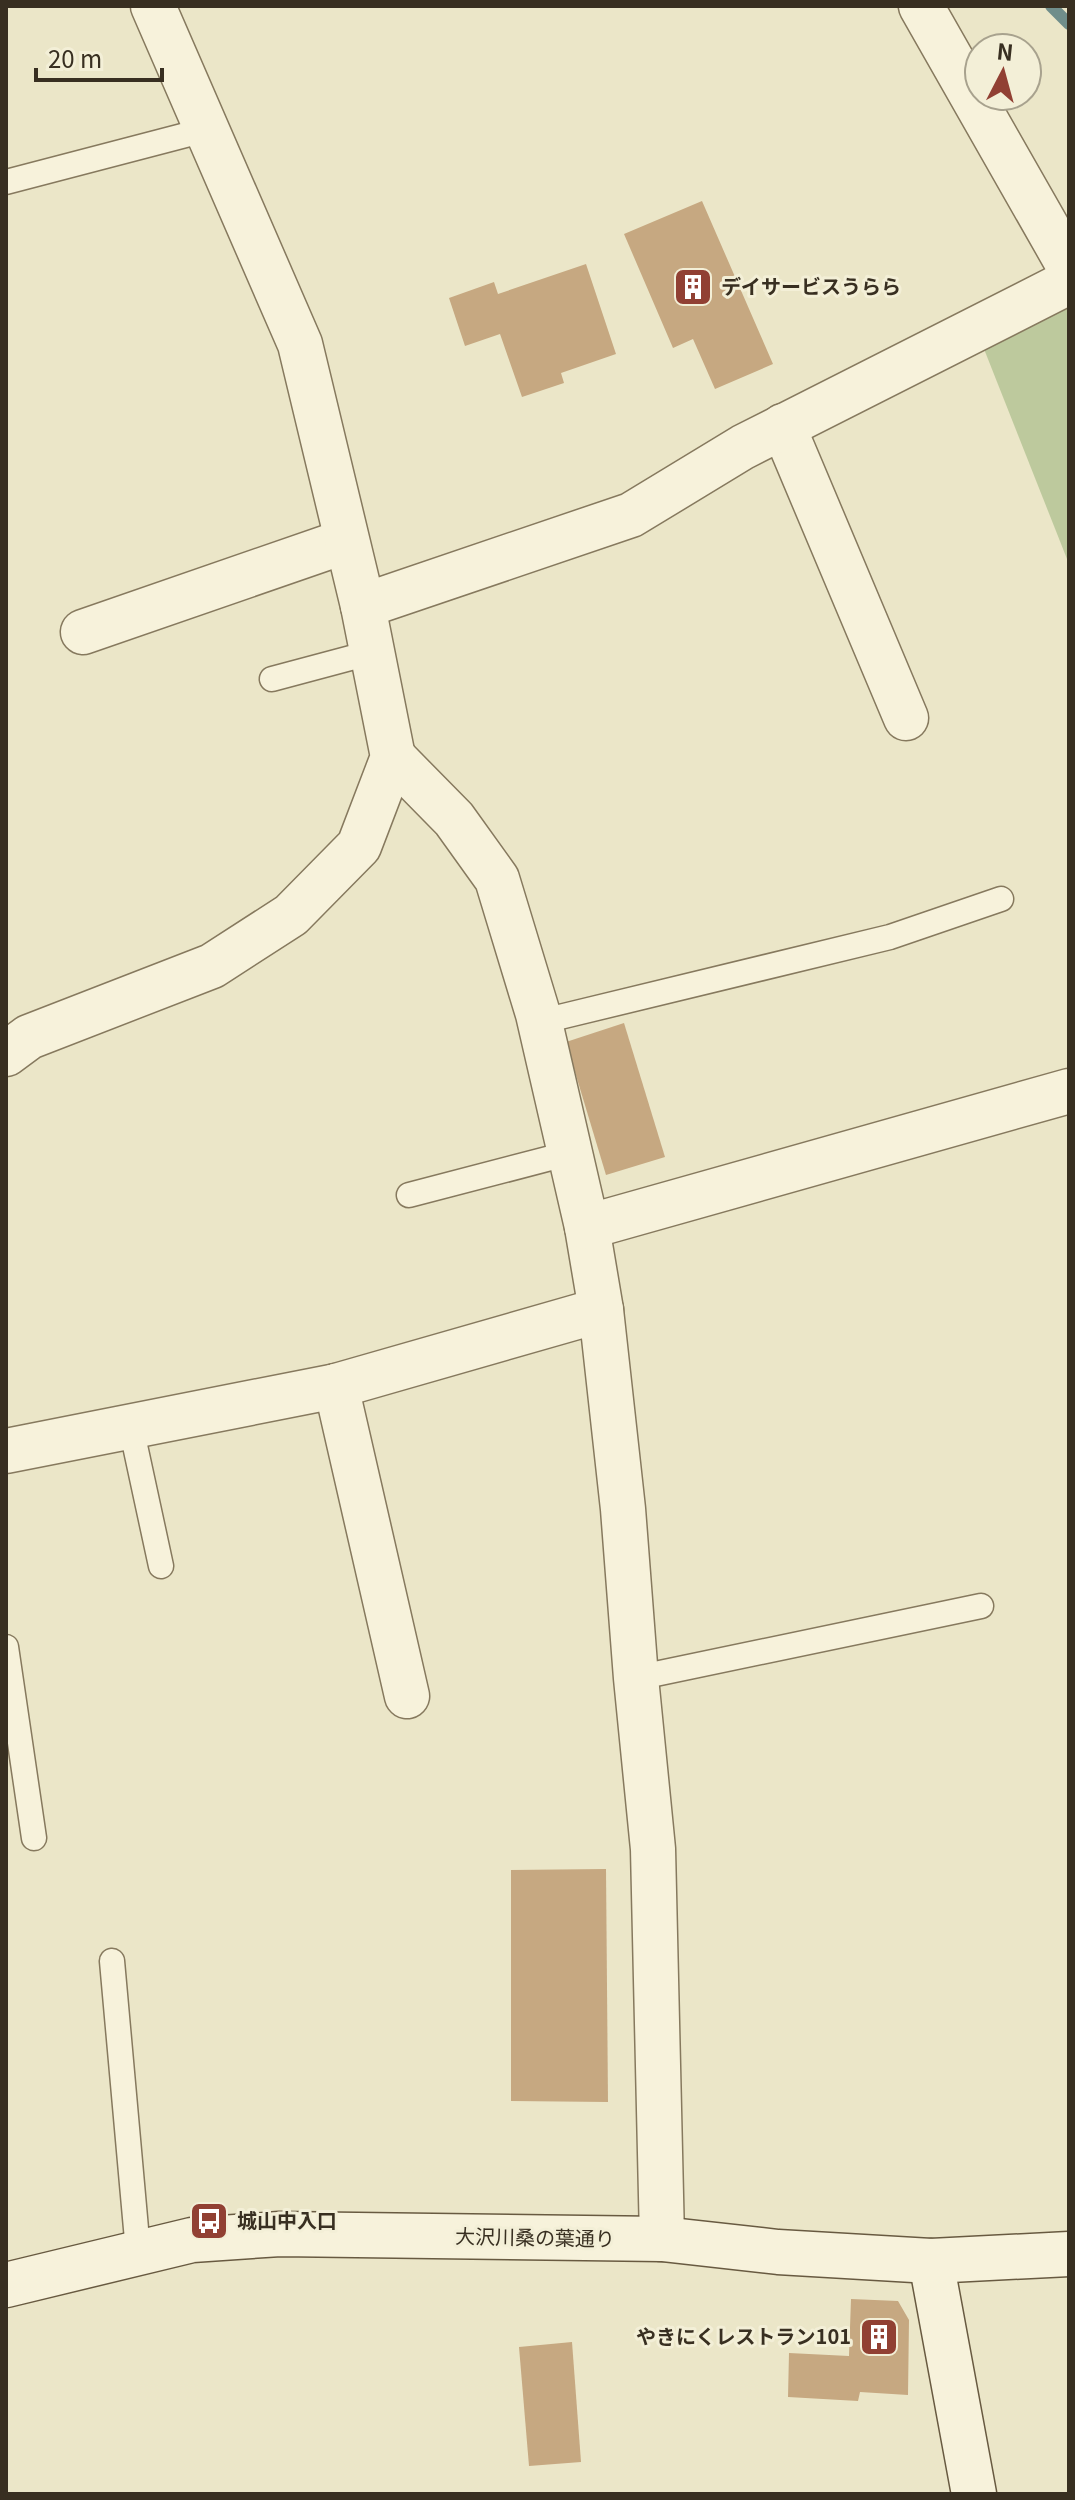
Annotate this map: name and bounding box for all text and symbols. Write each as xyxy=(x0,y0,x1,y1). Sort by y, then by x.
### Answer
scale bar xyxy=(36,32,162,82)
north arrow xyxy=(963,32,1043,112)
text: N xyxy=(995,33,1015,67)
text: 20 m xyxy=(48,40,102,75)
building icon: デイサービスうらら xyxy=(672,266,714,308)
place label: デイサービスうらら xyxy=(721,271,901,300)
bus stop icon: 城山中入口 xyxy=(188,2200,230,2242)
place label: 城山中入口 xyxy=(237,2205,337,2234)
street label: 大沢川桑の葉通り xyxy=(455,2221,615,2252)
building icon: やきにくレストラン101 xyxy=(858,2316,900,2358)
place label: やきにくレストラン101 xyxy=(636,2321,851,2350)

